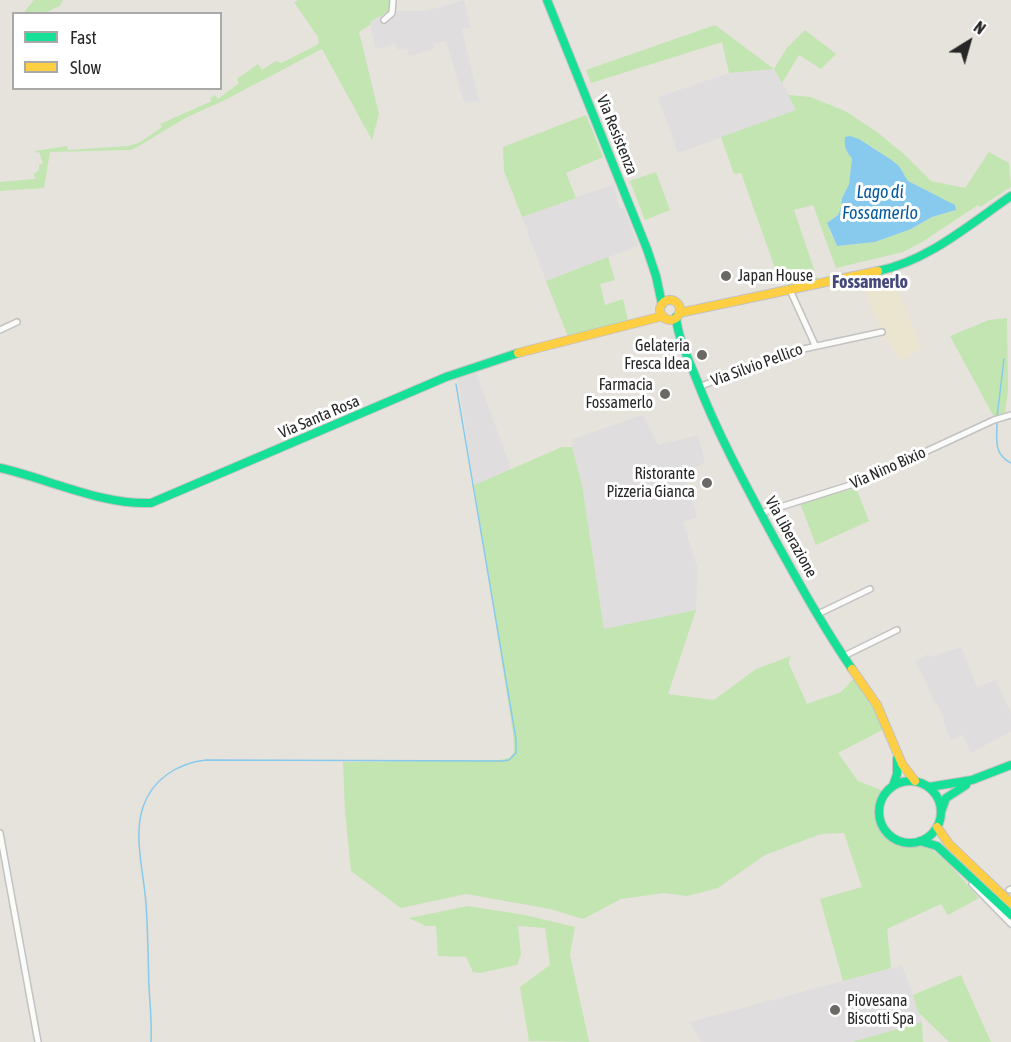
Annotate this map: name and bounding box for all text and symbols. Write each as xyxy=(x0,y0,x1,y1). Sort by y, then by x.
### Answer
legend xyxy=(12,12,222,90)
north arrow xyxy=(939,12,999,72)
text: N xyxy=(971,18,989,38)
text: Fast xyxy=(70,27,97,48)
text: Slow xyxy=(70,57,101,78)
street label: Via Resistenza xyxy=(592,92,642,178)
water label: Lago di Fossamerlo xyxy=(842,181,918,224)
place label: Japan House xyxy=(738,266,813,286)
marker: Japan House xyxy=(719,269,733,283)
district label: Fossamerlo xyxy=(832,271,908,293)
place label: Gelateria Fresca Idea xyxy=(624,336,690,374)
street label: Via Silvio Pellico xyxy=(709,340,805,390)
marker: Gelateria Fresca Idea xyxy=(695,348,709,362)
place label: Farmacia Fossamerlo xyxy=(586,375,653,413)
marker: Farmacia Fossamerlo xyxy=(658,387,672,401)
street label: Via Santa Rosa xyxy=(276,391,362,443)
street label: Via Nino Bixio xyxy=(847,443,929,493)
place label: Ristorante Pizzeria Gianca xyxy=(606,464,695,502)
marker: Ristorante Pizzeria Gianca xyxy=(700,476,714,490)
street label: Via Liberazione xyxy=(761,493,821,581)
place label: Piovesana Biscotti Spa xyxy=(847,991,914,1029)
marker: Piovesana Biscotti Spa xyxy=(828,1003,842,1017)

